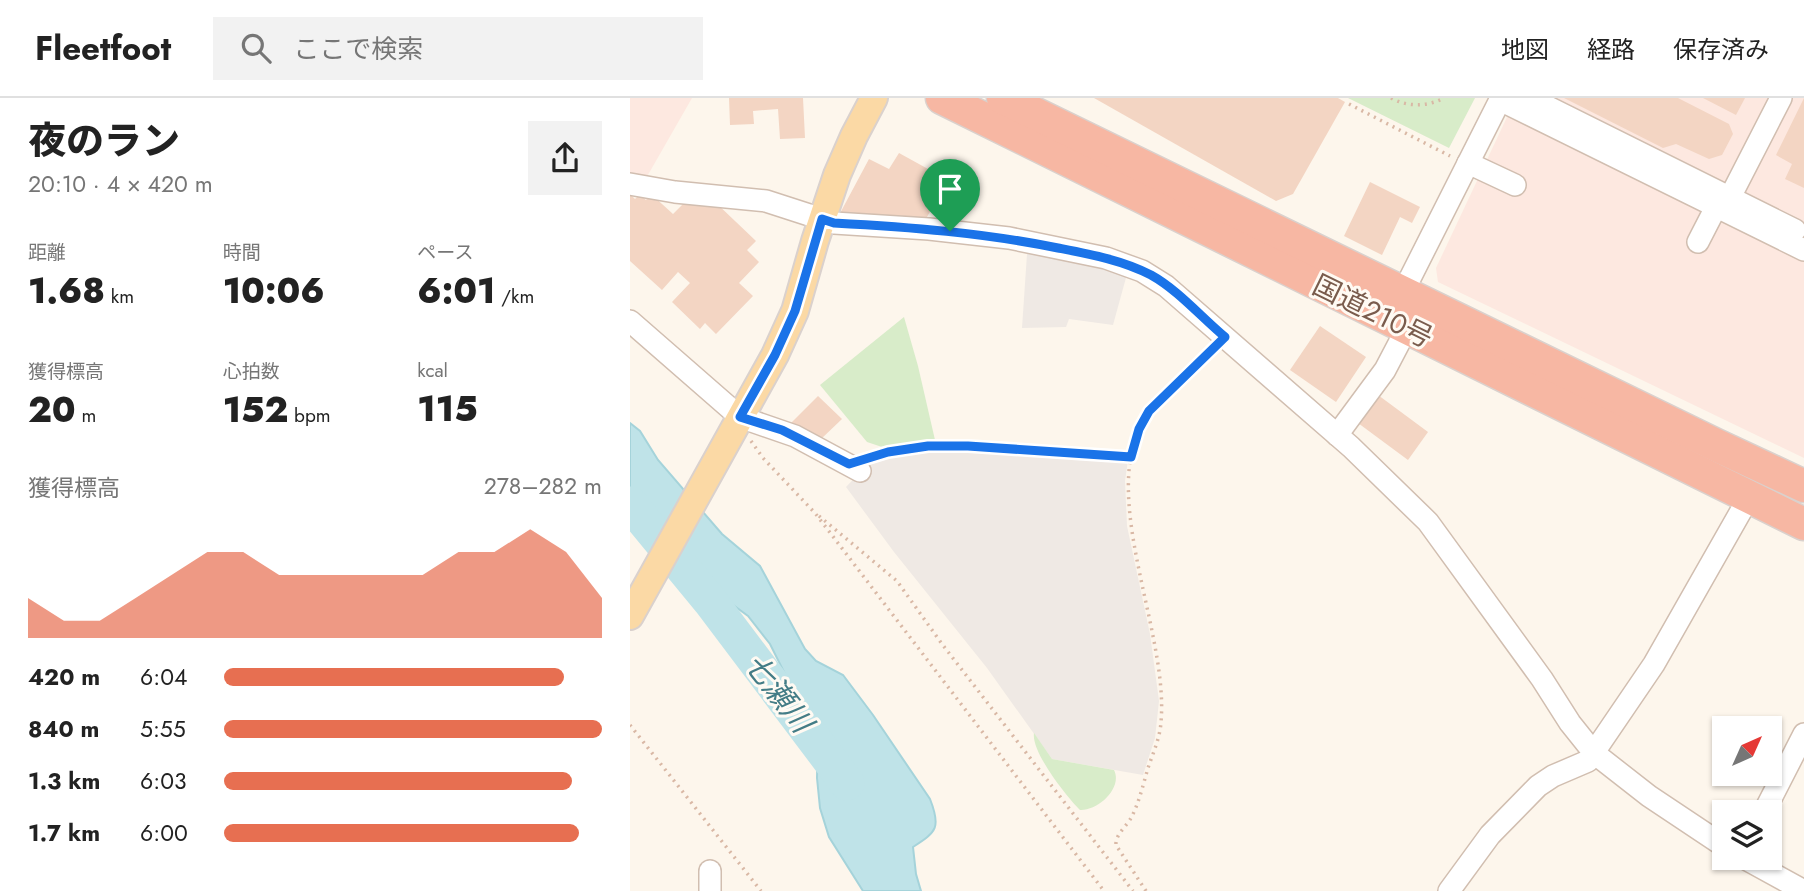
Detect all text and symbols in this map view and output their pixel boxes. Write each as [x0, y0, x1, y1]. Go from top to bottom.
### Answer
search box [213, 17, 703, 80]
text: Fleetfoot [35, 25, 171, 72]
icon: search [237, 29, 275, 67]
text: ここで検索 [293, 30, 423, 68]
text: 地図 [1501, 32, 1549, 67]
text: 経路 [1587, 32, 1635, 67]
text: 保存済み [1673, 32, 1769, 67]
text: 夜のラン [28, 113, 180, 168]
button: share [528, 121, 602, 195]
pin [920, 159, 980, 231]
text: 20:10 · 4 × 420 m [28, 167, 213, 201]
icon: arrive [931, 170, 969, 208]
text: 距離 [28, 239, 66, 266]
text: 時間 [223, 239, 261, 266]
text: ペース [417, 239, 473, 266]
street label: 国道210号 [1306, 265, 1440, 358]
text: 1.68 [28, 266, 105, 316]
text: 10:06 [223, 266, 325, 316]
text: 6:01 [417, 266, 496, 316]
text: km [105, 283, 134, 310]
text: /km [496, 283, 534, 310]
text: kcal [417, 357, 448, 384]
text: 獲得標高 [28, 358, 104, 385]
text: 心拍数 [223, 358, 280, 385]
text: 115 [417, 384, 478, 434]
text: 20 [28, 385, 76, 435]
text: 152 [223, 385, 288, 435]
text: m [76, 402, 96, 429]
text: bpm [288, 402, 331, 429]
text: 278–282 m [484, 469, 602, 503]
text: 獲得標高 [28, 471, 120, 505]
water label: 七瀬川 [734, 644, 825, 744]
text: 420 m [28, 660, 100, 694]
text: 6:04 [140, 660, 187, 694]
text: 840 m [28, 712, 99, 746]
text: 5:55 [140, 712, 186, 746]
north arrow [1712, 716, 1782, 786]
map controls [1712, 716, 1782, 870]
text: 1.3 km [28, 764, 100, 798]
text: 6:03 [140, 764, 187, 798]
button: layers [1712, 800, 1782, 870]
text: 1.7 km [28, 816, 100, 850]
text: 6:00 [140, 816, 188, 850]

